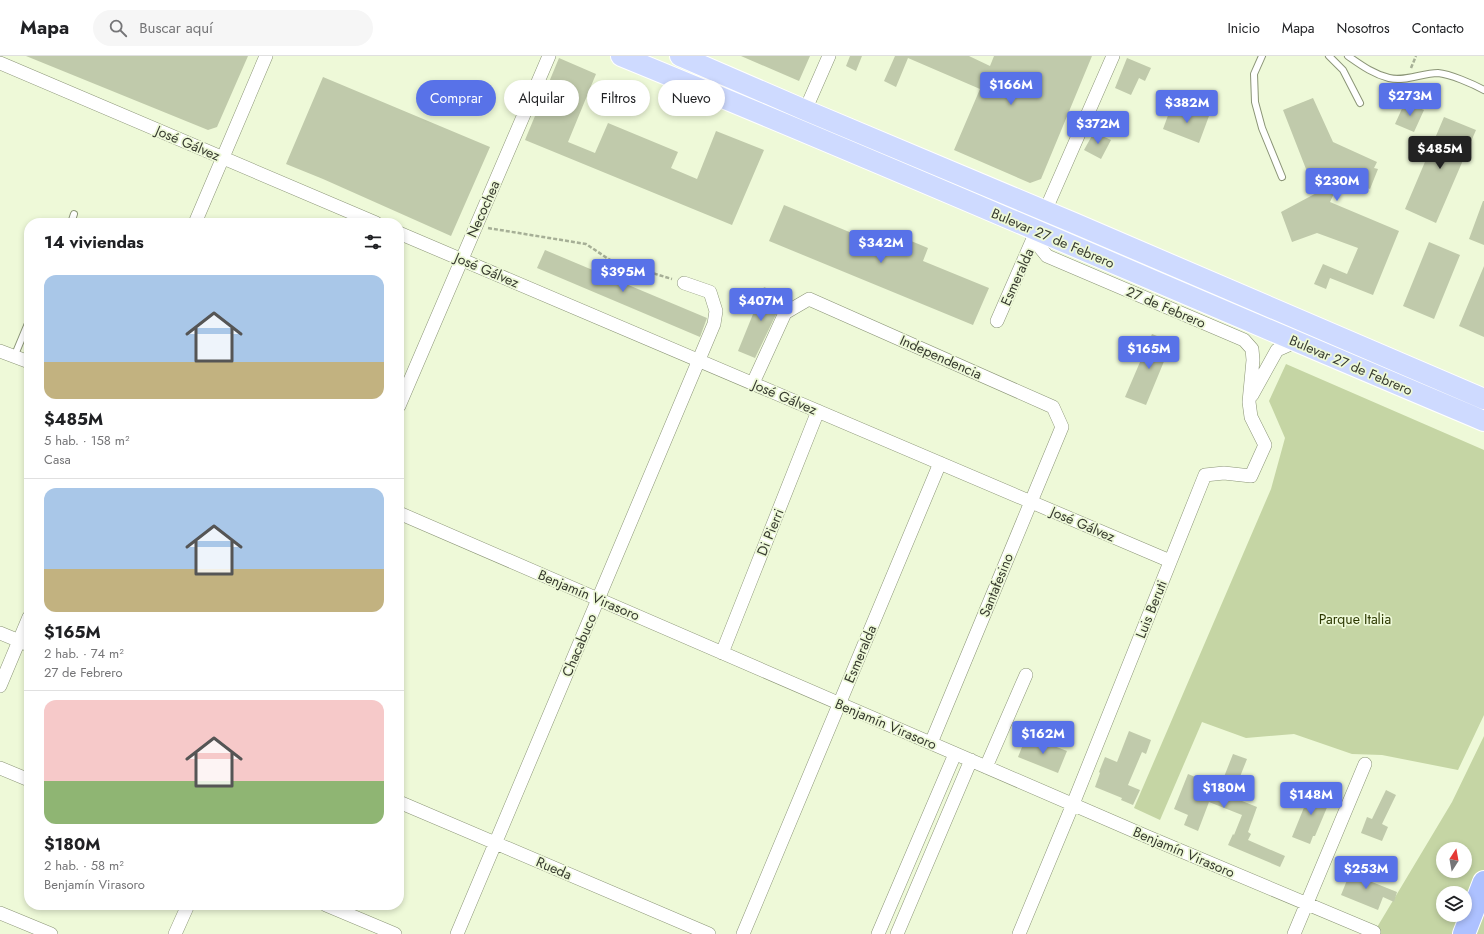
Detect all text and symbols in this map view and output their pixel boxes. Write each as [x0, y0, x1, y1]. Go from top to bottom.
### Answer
search box [93, 10, 373, 46]
text: Mapa [20, 14, 69, 41]
icon: search [107, 17, 129, 39]
text: Buscar aquí [139, 17, 213, 39]
text: Inicio [1227, 18, 1260, 38]
text: Mapa [1282, 18, 1315, 38]
text: Nosotros [1337, 18, 1390, 38]
text: Contacto [1412, 18, 1464, 38]
pin: $166M [983, 72, 1039, 106]
text: $166M [989, 75, 1033, 94]
chip: Comprar [416, 80, 496, 116]
chip: Alquilar [504, 80, 579, 116]
chip: Filtros [587, 80, 650, 116]
chip: Nuevo [658, 80, 725, 116]
pin: $273M [1382, 83, 1438, 117]
text: $273M [1388, 86, 1432, 105]
pin: $382M [1159, 90, 1215, 124]
text: $382M [1165, 93, 1209, 112]
pin: $372M [1070, 111, 1126, 145]
text: $372M [1076, 114, 1120, 133]
street label: José Gálvez [151, 120, 224, 166]
pin: $485M [1412, 136, 1468, 170]
text: $485M [1417, 139, 1463, 158]
pin: $230M [1309, 168, 1365, 202]
text: $230M [1315, 171, 1359, 190]
street label: Necochea [462, 177, 504, 241]
street label: Bulevar 27 de Febrero [988, 203, 1118, 273]
text: 14 viviendas [44, 230, 144, 254]
pin: $342M [853, 230, 909, 264]
icon: filters [362, 231, 384, 253]
text: $342M [858, 233, 904, 252]
street label: Esmeralda [995, 245, 1039, 309]
street label: José Gálvez [450, 247, 523, 293]
pin: $395M [595, 259, 651, 293]
text: $395M [601, 262, 645, 281]
street label: 27 de Febrero [1123, 281, 1209, 333]
pin: $407M [733, 288, 789, 322]
text: $407M [738, 291, 784, 310]
icon: home [178, 301, 250, 373]
street label: Independencia [897, 330, 985, 384]
street label: Bulevar 27 de Febrero [1286, 330, 1416, 400]
pin: $165M [1121, 336, 1177, 370]
text: $165M [1127, 339, 1171, 358]
street label: José Gálvez [748, 374, 821, 420]
text: $485M [44, 407, 103, 431]
text: 5 hab. · 158 m² [44, 431, 130, 450]
text: Casa [44, 450, 71, 469]
street label: José Gálvez [1046, 501, 1119, 547]
street label: Di Pierri [752, 505, 788, 559]
icon: home [178, 514, 250, 586]
street label: Santafesino [974, 550, 1018, 620]
street label: Benjamín Virasoro [535, 565, 643, 626]
street label: Luis Beruti [1130, 577, 1172, 641]
park label: Parque Italia [1319, 609, 1391, 629]
street label: Chacabuco [557, 610, 601, 680]
text: $165M [44, 620, 101, 644]
street label: Esmeralda [839, 622, 881, 686]
text: 2 hab. · 74 m² [44, 644, 124, 663]
text: 27 de Febrero [44, 663, 123, 682]
street label: Benjamín Virasoro [832, 694, 940, 755]
pin: $162M [1015, 721, 1071, 755]
text: $162M [1021, 724, 1065, 743]
icon: home [178, 726, 250, 798]
pin: $180M [1196, 775, 1252, 809]
text: $180M [1202, 778, 1246, 797]
pin: $148M [1283, 782, 1339, 816]
text: $148M [1289, 785, 1333, 804]
street label: Benjamín Virasoro [1130, 822, 1238, 883]
text: $180M [44, 832, 100, 856]
north arrow [1436, 842, 1472, 878]
map controls [1436, 842, 1472, 922]
street label: Rueda [533, 852, 575, 884]
text: 2 hab. · 58 m² [44, 856, 124, 875]
pin: $253M [1338, 856, 1394, 890]
text: $253M [1344, 859, 1388, 878]
text: Benjamín Virasoro [44, 875, 145, 894]
button: layers [1436, 886, 1472, 922]

